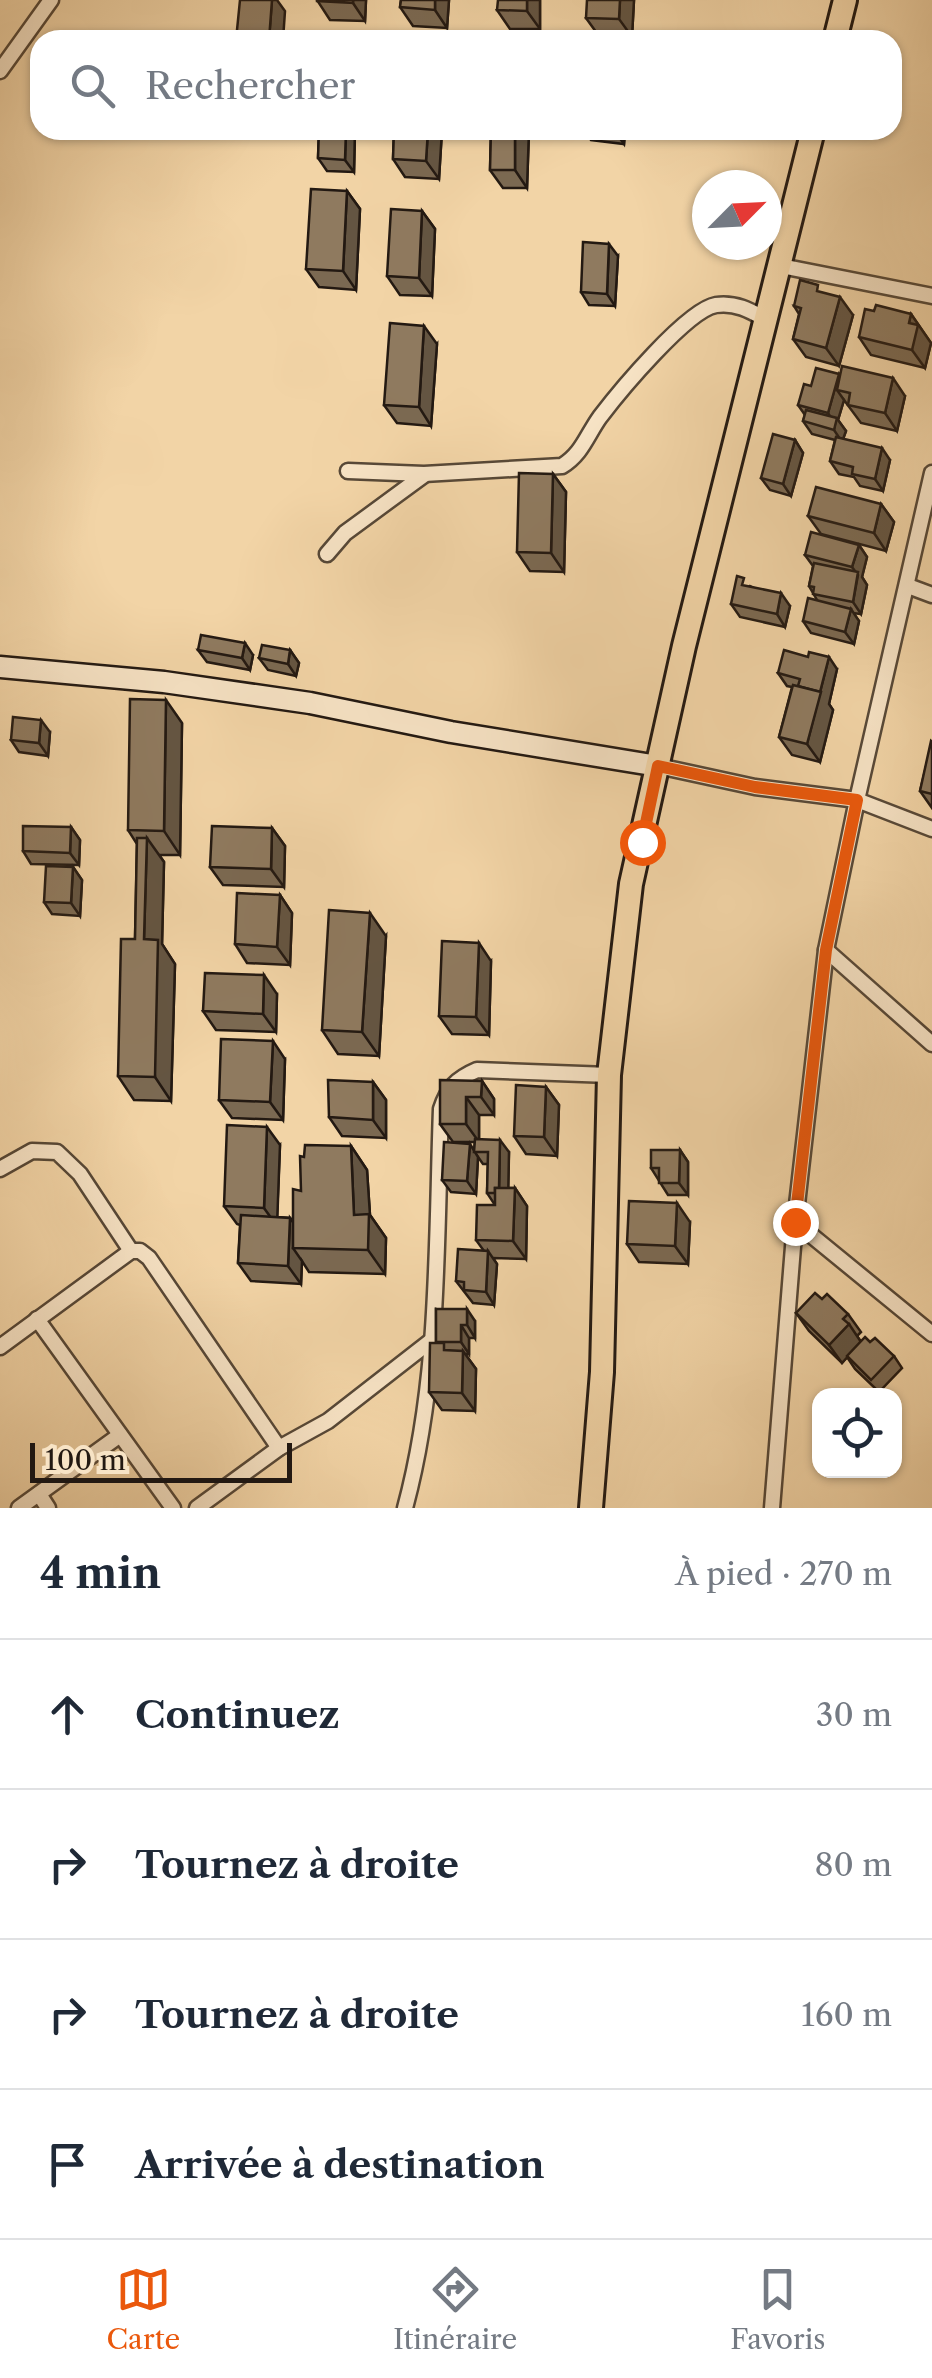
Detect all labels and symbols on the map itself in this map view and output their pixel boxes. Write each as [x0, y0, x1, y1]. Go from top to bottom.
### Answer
north arrow [692, 170, 782, 260]
route start [620, 820, 666, 866]
route end [773, 1200, 819, 1246]
scale bar [30, 1438, 292, 1482]

